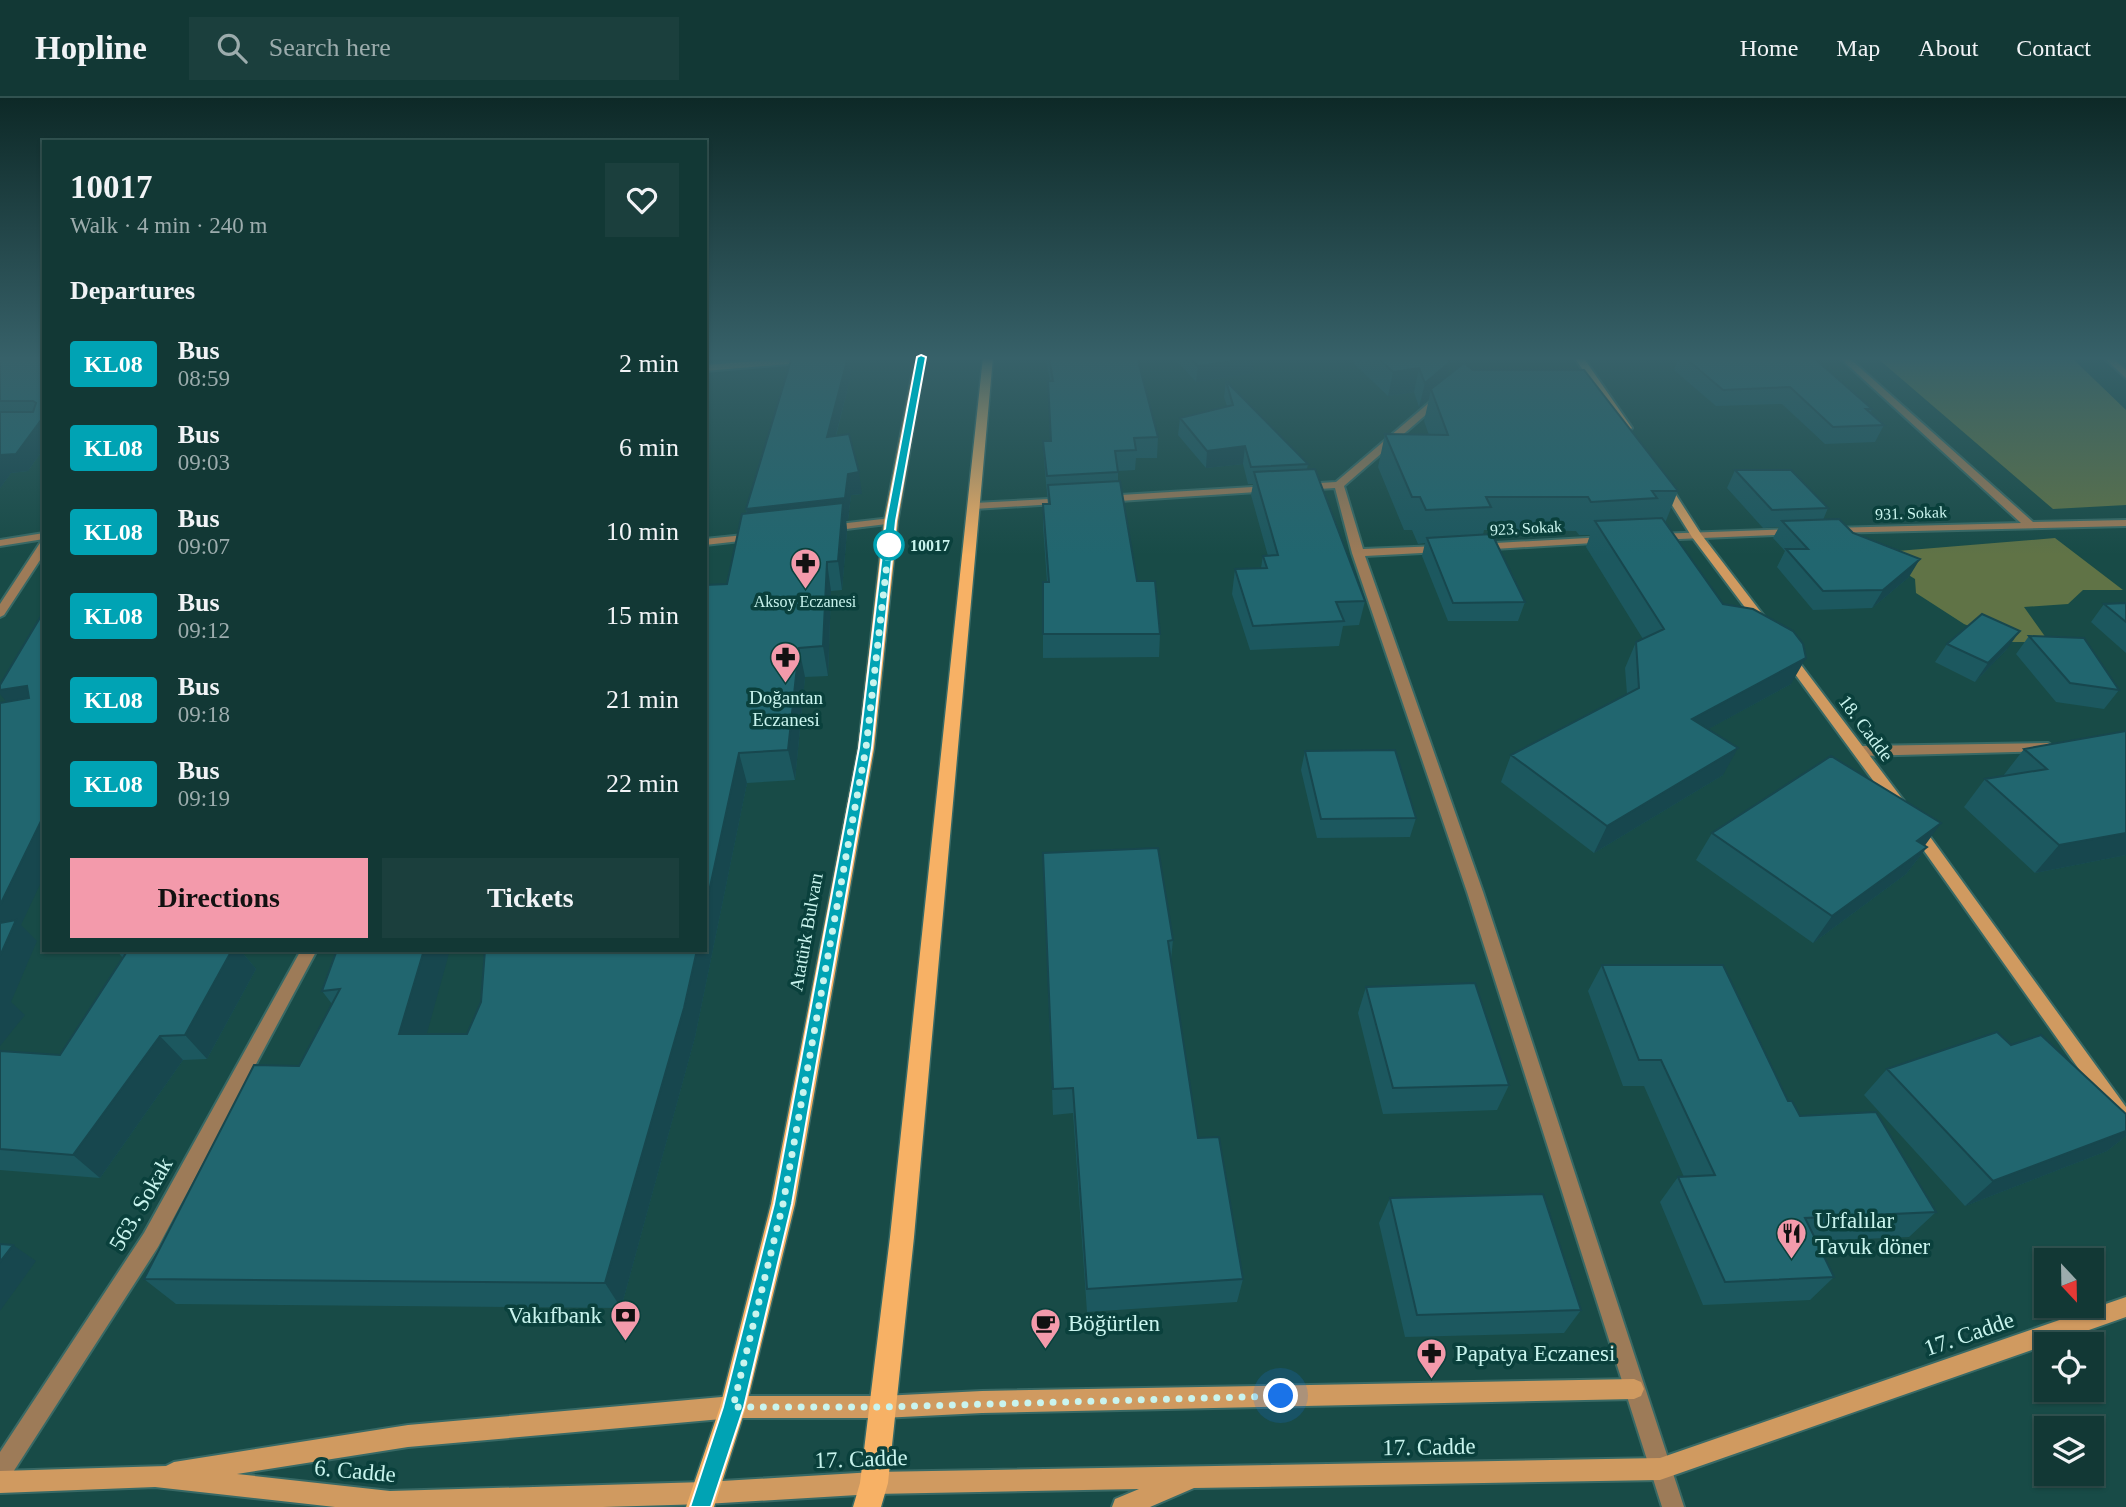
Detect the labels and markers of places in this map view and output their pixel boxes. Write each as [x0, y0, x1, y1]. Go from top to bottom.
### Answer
marker: 10017 [874, 530, 904, 560]
place label: 10017 [910, 537, 950, 554]
pharmacy icon: Aksoy Eczanesi [788, 547, 822, 591]
place label: Aksoy Eczanesi [754, 593, 857, 611]
pharmacy icon: Doğantan Eczanesi [769, 641, 803, 685]
place label: Doğantan Eczanesi [749, 687, 823, 730]
place label: Urfalılar Tavuk döner [1815, 1208, 1931, 1259]
restaurant icon: Urfalılar Tavuk döner [1775, 1216, 1809, 1260]
bank icon: Vakıfbank [608, 1298, 642, 1342]
place label: Vakıfbank [507, 1303, 602, 1328]
cafe icon: Böğürtlen [1028, 1306, 1062, 1350]
place label: Böğürtlen [1068, 1311, 1160, 1336]
pharmacy icon: Papatya Eczanesi [1415, 1336, 1449, 1380]
place label: Papatya Eczanesi [1455, 1341, 1615, 1366]

